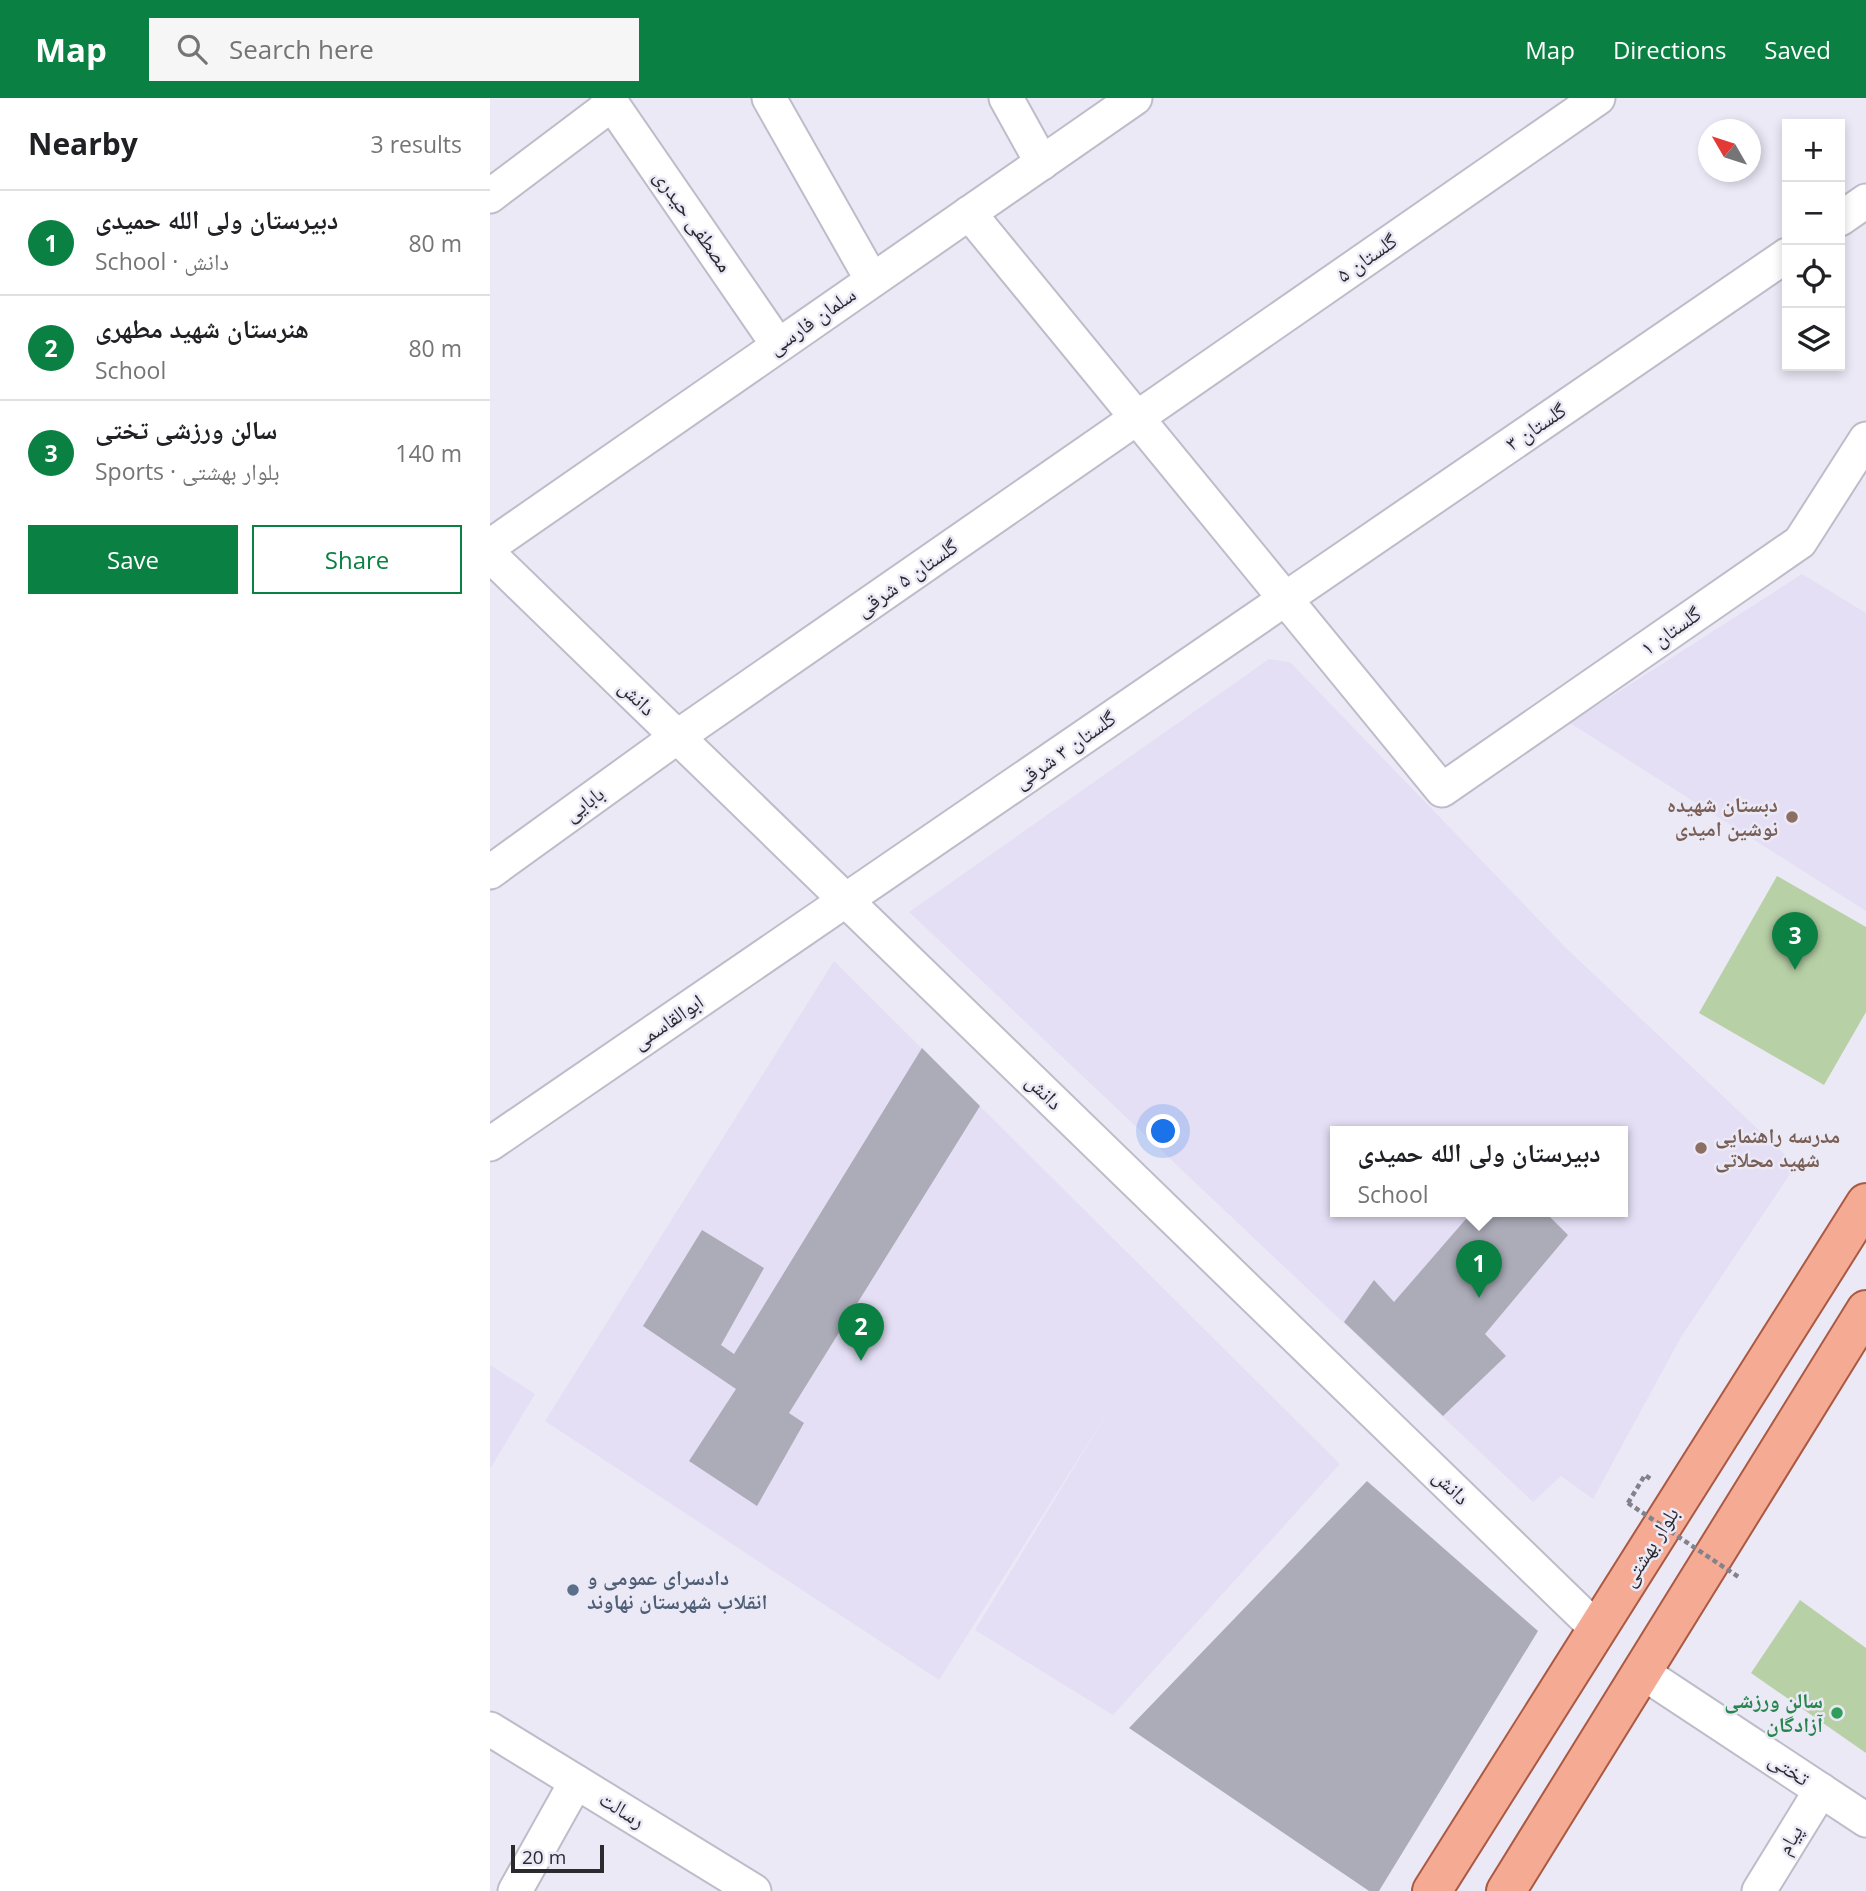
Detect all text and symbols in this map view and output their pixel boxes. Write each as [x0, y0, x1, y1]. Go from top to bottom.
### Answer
search box [149, 18, 639, 81]
text: Map [35, 27, 107, 72]
icon: search [173, 30, 211, 68]
text: Search here [229, 31, 374, 67]
text: Map [1525, 33, 1575, 66]
text: Directions [1613, 33, 1726, 66]
text: Saved [1764, 33, 1831, 66]
north arrow [1698, 119, 1761, 182]
map controls [1782, 119, 1845, 371]
button: + [1782, 119, 1845, 182]
text: Nearby [28, 123, 138, 164]
text: 3 results [371, 128, 462, 160]
street label: مصطفی حیدری [648, 164, 739, 277]
button: − [1782, 182, 1845, 245]
text: دبیرستان ولی الله حمیدی [95, 201, 338, 237]
street label: گلستان ۵ [1331, 226, 1402, 288]
text: 1 [44, 227, 58, 259]
text: 80 m [408, 227, 462, 259]
text: School · دانش [95, 245, 229, 277]
button: locate [1782, 245, 1845, 308]
street label: سلمان فارسی [762, 280, 861, 361]
button: layers [1782, 308, 1845, 371]
text: هنرستان شهید مطهری [95, 310, 309, 346]
text: 2 [44, 332, 58, 364]
text: 80 m [408, 332, 462, 364]
text: School [95, 354, 166, 386]
street label: گلستان ۳ [1499, 395, 1572, 457]
text: سالن ورزشی تختی [95, 411, 277, 447]
text: 3 [44, 437, 58, 469]
text: 140 m [395, 437, 462, 469]
text: Sports · بلوار بهشتی [95, 455, 280, 487]
button: Save [28, 525, 238, 594]
button: Share [252, 525, 462, 594]
street label: گلستان ۵ شرقی [850, 531, 963, 623]
street label: گلستان ۱ [1635, 599, 1706, 661]
street label: دانش [613, 673, 662, 722]
street label: گلستان ۳ شرقی [1008, 703, 1121, 795]
street label: بابایی [557, 779, 609, 827]
place label: دبستان شهیده نوشین امیدی [1667, 790, 1778, 842]
marker: دبستان شهیده نوشین امیدی [1784, 809, 1800, 825]
pin: 3 [1772, 912, 1818, 970]
street label: ابوالقاسمی [626, 987, 709, 1055]
street label: دانش [1020, 1067, 1069, 1116]
your location [1146, 1114, 1180, 1148]
place label: مدرسه راهنمایی شهید محلاتی [1715, 1121, 1840, 1173]
popup [1330, 1126, 1628, 1217]
text: دبیرستان ولی الله حمیدی [1357, 1134, 1601, 1170]
marker: مدرسه راهنمایی شهید محلاتی [1693, 1140, 1709, 1156]
text: School [1357, 1178, 1429, 1210]
pin: 1 [1456, 1240, 1502, 1298]
pin: 2 [838, 1303, 884, 1361]
street label: دانش [1427, 1462, 1476, 1511]
street label: بلوار بهشتی [1614, 1501, 1685, 1592]
place label: دادسرای عمومی و انقلاب شهرستان نهاوند [587, 1563, 767, 1615]
marker: دادسرای عمومی و انقلاب شهرستان نهاوند [565, 1582, 581, 1598]
place label: سالن ورزشی آزادگان [1724, 1686, 1823, 1738]
marker: سالن ورزشی آزادگان [1829, 1705, 1845, 1721]
street label: تختی [1764, 1745, 1815, 1792]
street label: رسالت [594, 1784, 651, 1834]
street label: پیام [1769, 1819, 1810, 1860]
scale bar [511, 1842, 604, 1874]
text: 20 m [522, 1844, 566, 1870]

